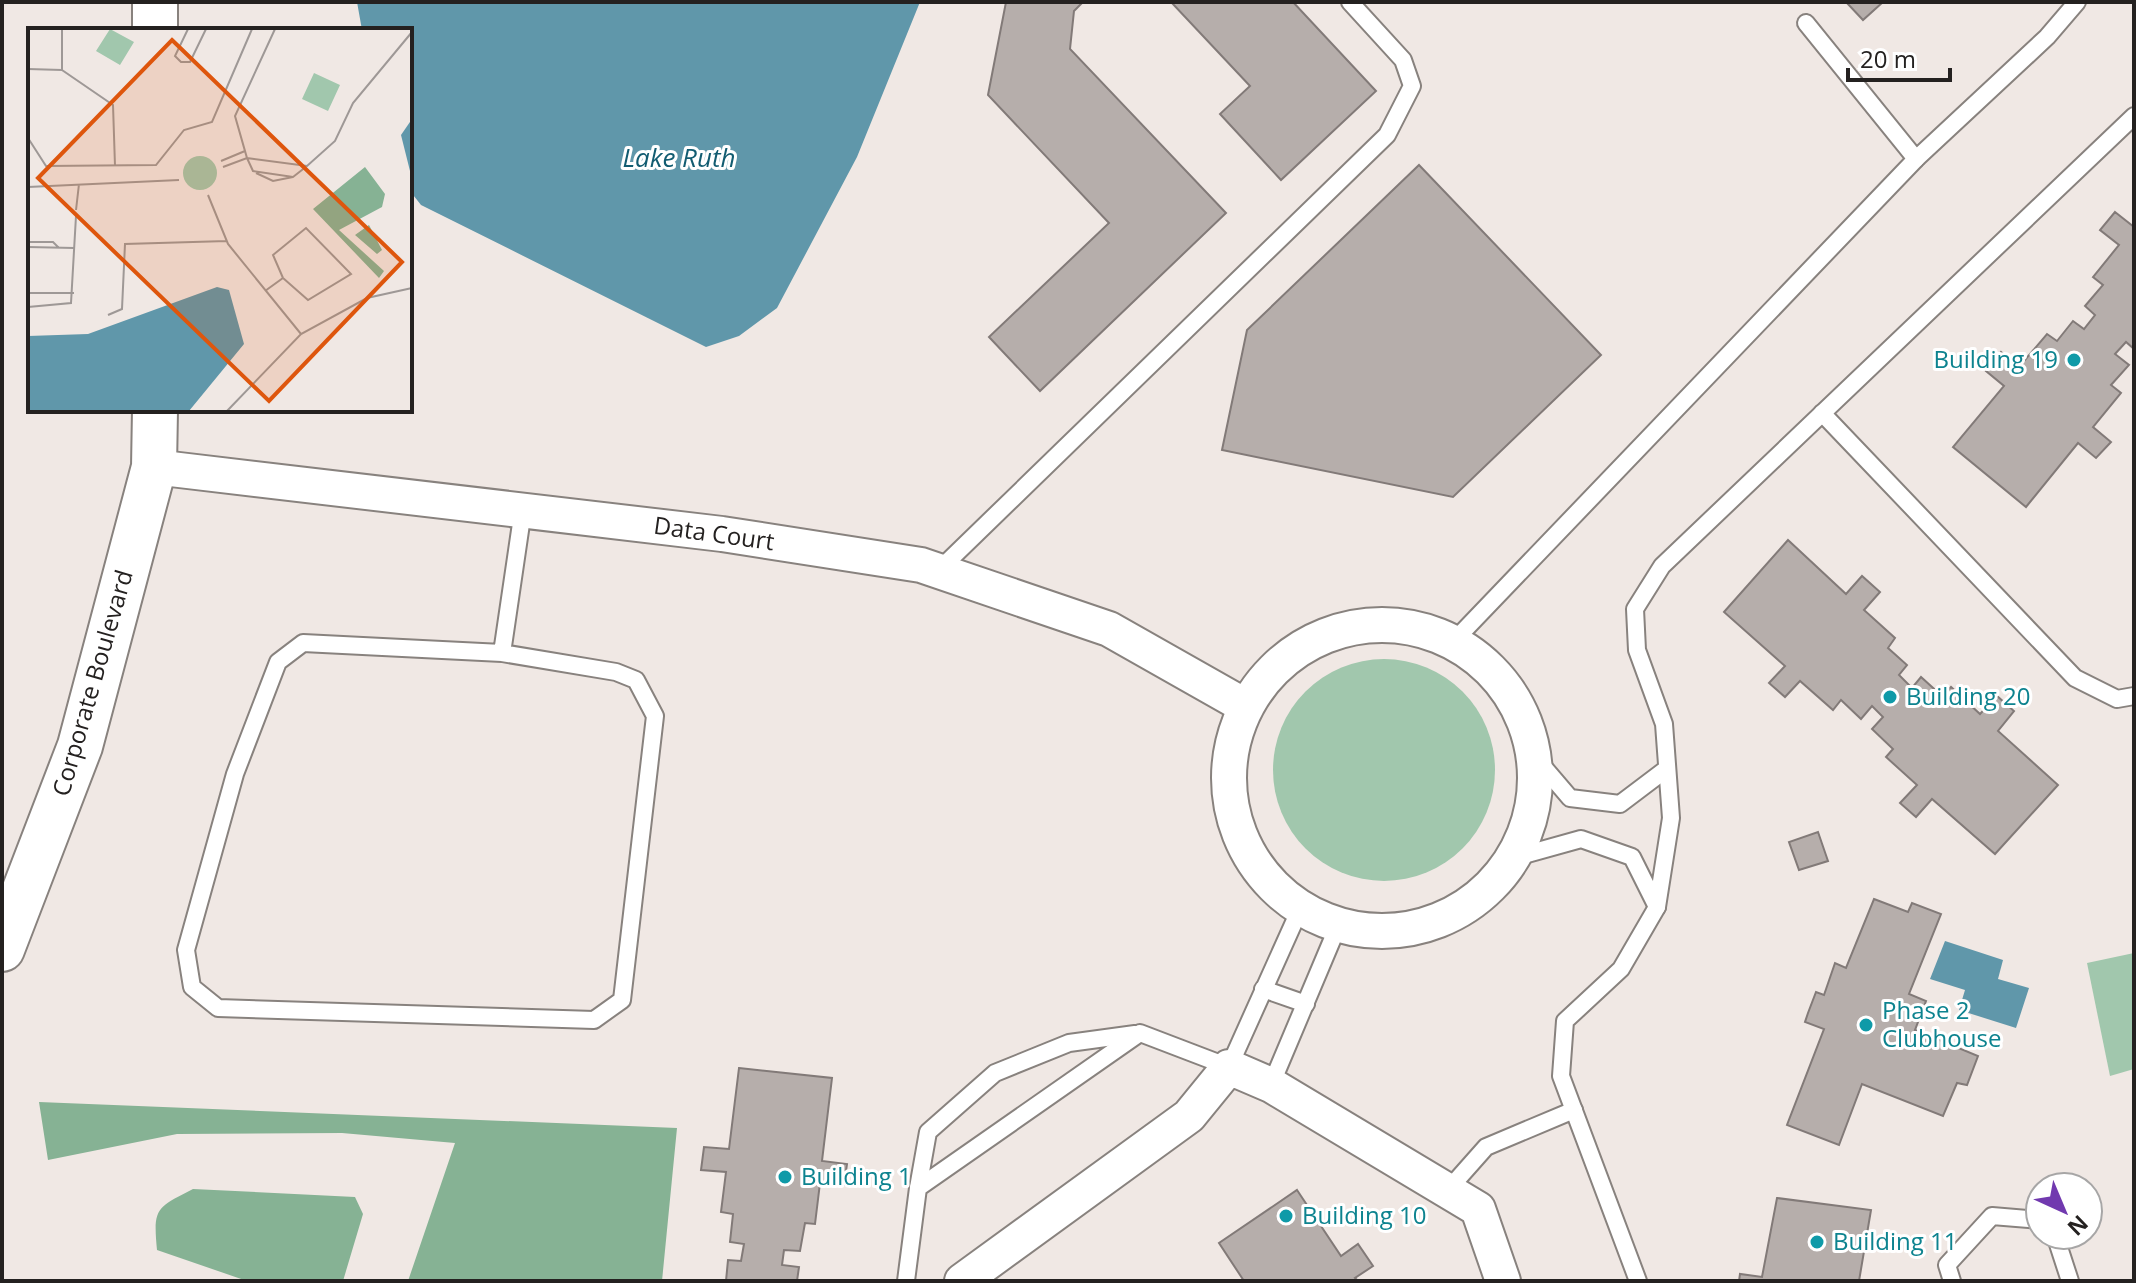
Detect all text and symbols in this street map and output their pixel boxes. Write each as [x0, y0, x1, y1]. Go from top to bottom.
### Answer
inset map [28, 28, 412, 412]
scale bar [1848, 32, 1950, 82]
text: 20 m [1860, 42, 1916, 75]
water label: Lake Ruth [623, 139, 735, 175]
place label: Building 19 [1933, 342, 2058, 375]
marker: Building 19 [2065, 351, 2083, 369]
street label: Data Court [652, 508, 777, 557]
street label: Corporate Boulevard [43, 566, 140, 800]
place label: Building 20 [1906, 679, 2031, 712]
marker: Building 20 [1881, 688, 1899, 706]
place label: Phase 2 Clubhouse [1882, 993, 2001, 1054]
marker: Phase 2 Clubhouse [1857, 1016, 1875, 1034]
place label: Building 1 [801, 1159, 912, 1192]
marker: Building 1 [776, 1168, 794, 1186]
north arrow [2024, 1171, 2104, 1251]
place label: Building 10 [1302, 1198, 1427, 1231]
marker: Building 10 [1277, 1207, 1295, 1225]
text: N [2062, 1209, 2095, 1243]
place label: Building 11 [1833, 1224, 1958, 1257]
marker: Building 11 [1808, 1233, 1826, 1251]

